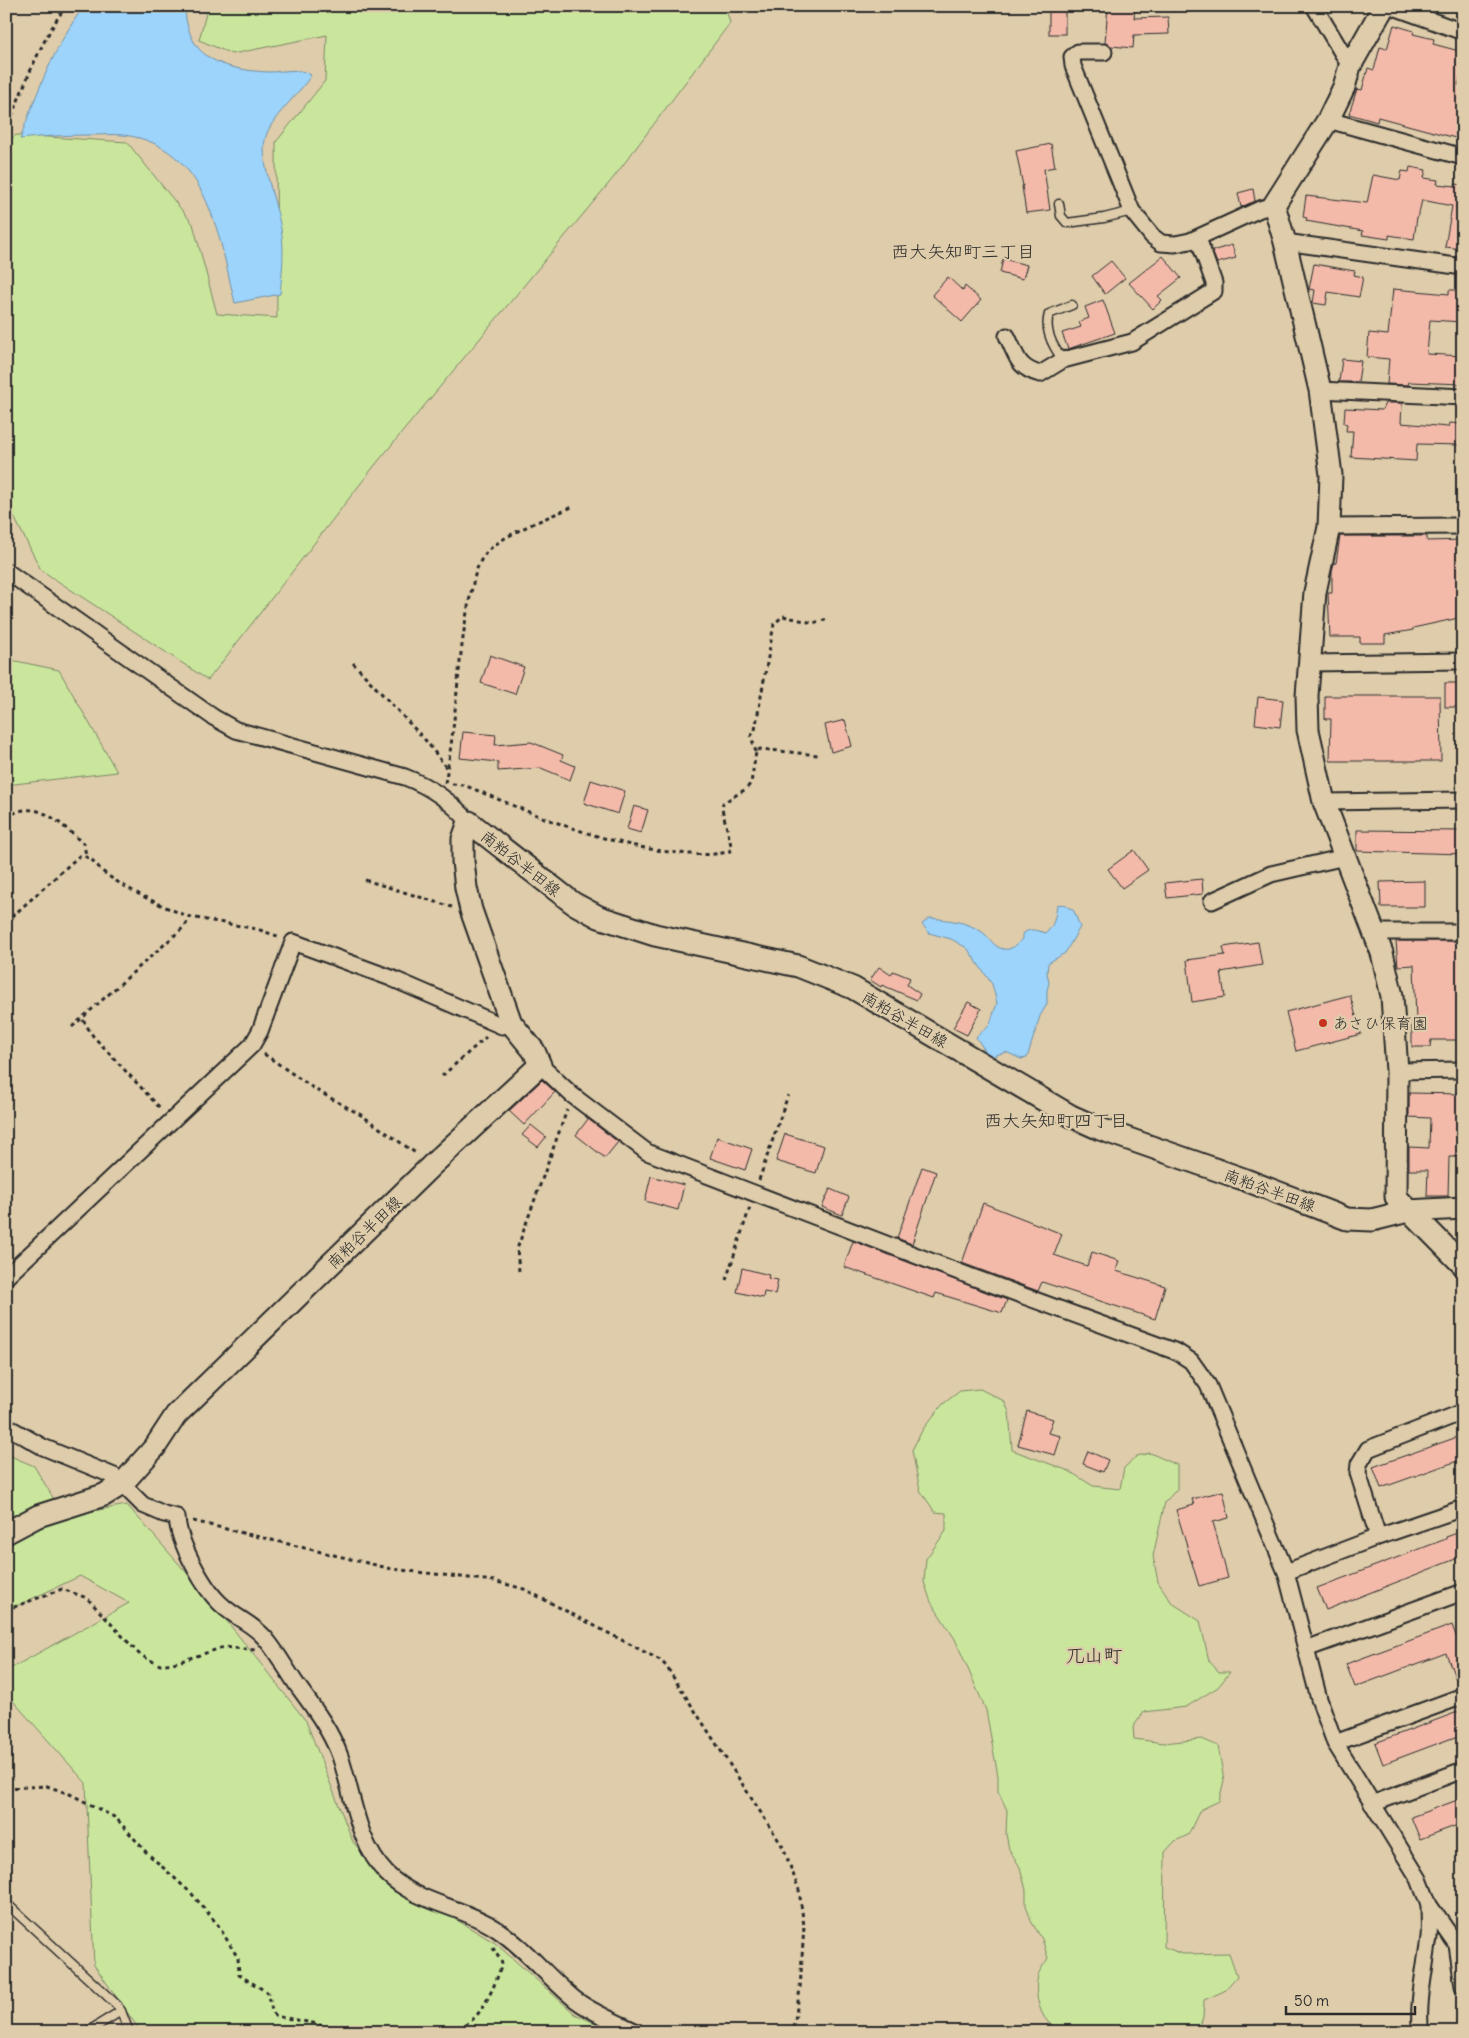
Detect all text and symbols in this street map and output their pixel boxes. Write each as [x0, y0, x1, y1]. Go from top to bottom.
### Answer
district label: 西大矢知町三丁目 [891, 240, 1035, 263]
street label: 南粕谷半田線 [477, 826, 565, 900]
street label: 南粕谷半田線 [858, 986, 952, 1052]
place label: あさひ保育園 [1333, 1013, 1428, 1033]
marker: あさひ保育園 [1317, 1017, 1329, 1029]
district label: 西大矢知町四丁目 [984, 1109, 1128, 1132]
street label: 南粕谷半田線 [1221, 1164, 1319, 1216]
street label: 南粕谷半田線 [323, 1191, 405, 1273]
district label: 兀山町 [1065, 1643, 1123, 1667]
scale bar [1286, 1983, 1415, 2015]
text: 50 m [1294, 1991, 1329, 2010]

